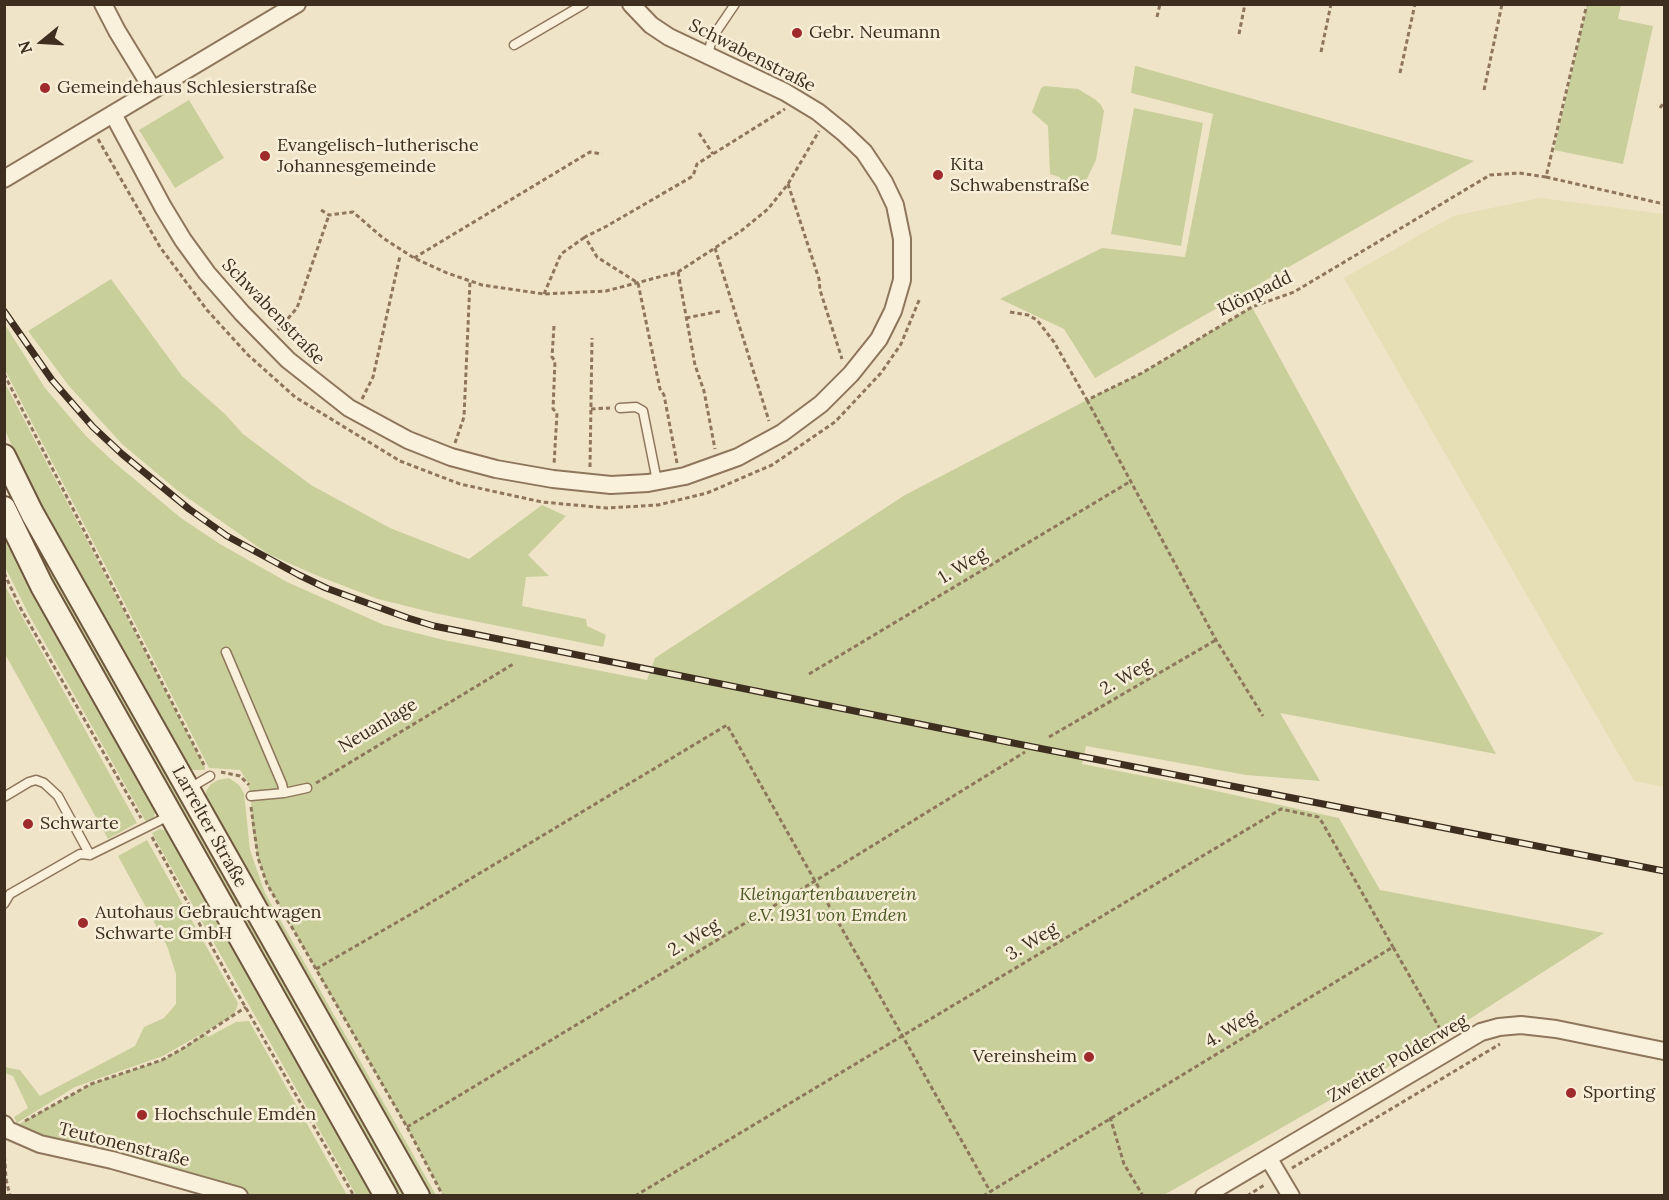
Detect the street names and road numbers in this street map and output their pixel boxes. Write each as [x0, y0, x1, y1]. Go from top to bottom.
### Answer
street label: Schwabenstraße [685, 15, 819, 97]
street label: Schwabenstraße [217, 254, 329, 370]
street label: Klönpadd [1214, 267, 1296, 321]
street label: 1. Weg [935, 543, 991, 589]
street label: 2. Weg [1096, 654, 1156, 700]
street label: Neuanlage [335, 694, 421, 758]
street label: Larrelter Straße [167, 762, 251, 892]
street label: 2. Weg [665, 914, 723, 962]
street label: 3. Weg [1002, 918, 1062, 966]
street label: 4. Weg [1202, 1005, 1260, 1053]
street label: Zweiter Polderweg [1324, 1010, 1472, 1108]
street label: Teutonenstraße [56, 1118, 192, 1172]

